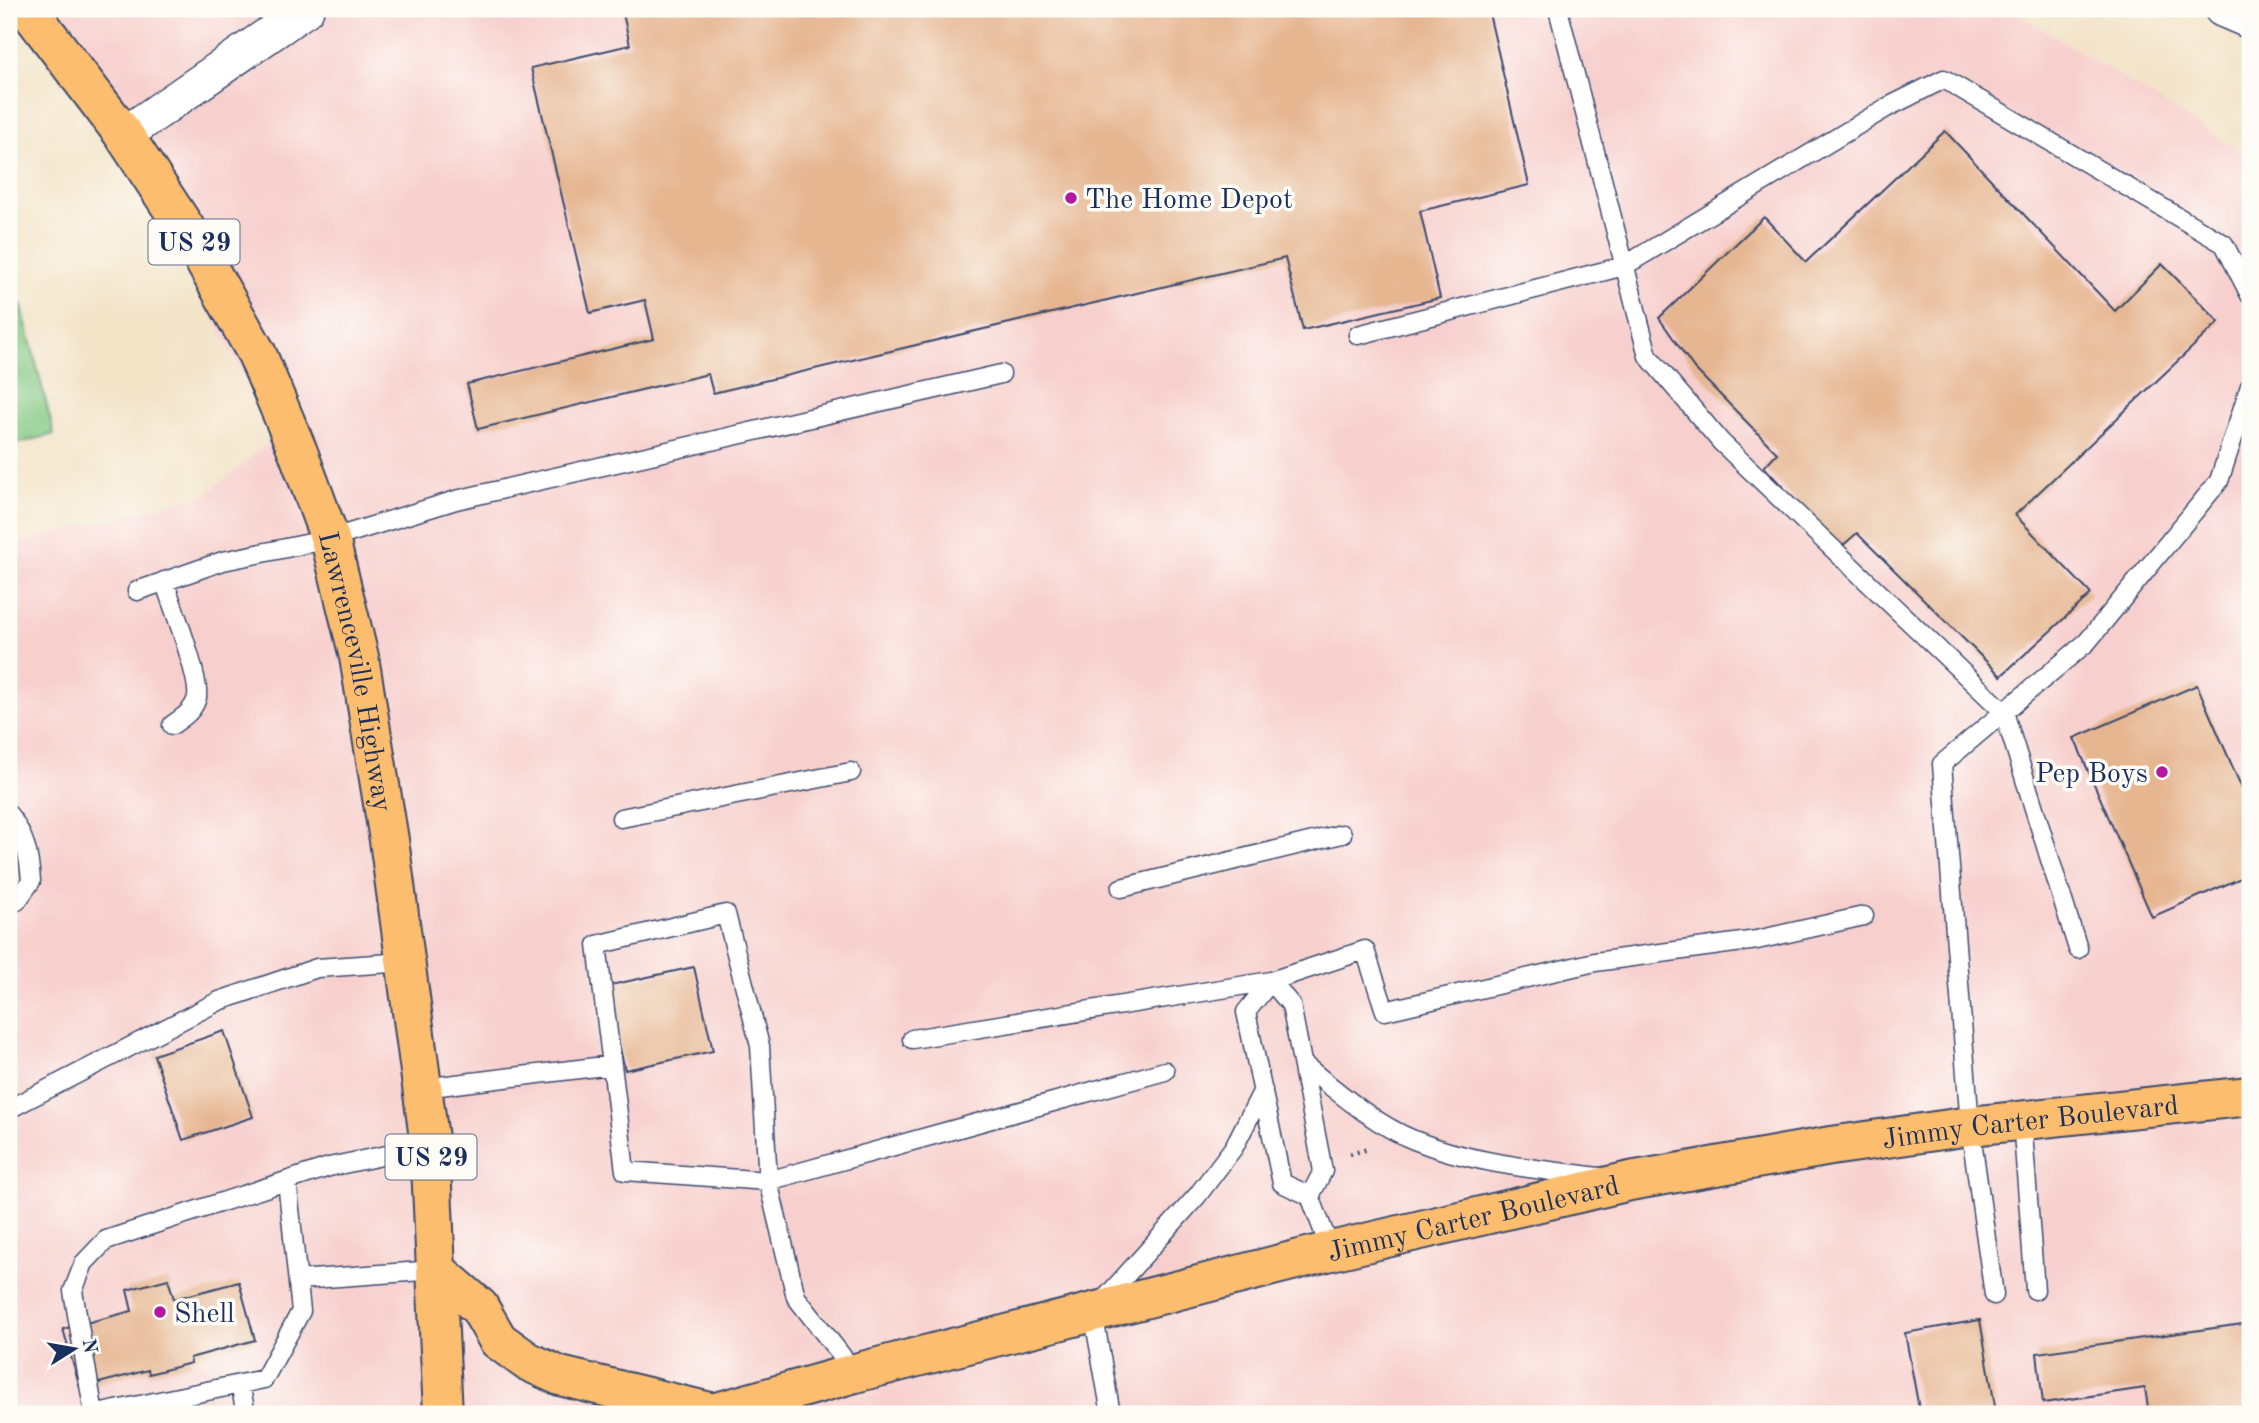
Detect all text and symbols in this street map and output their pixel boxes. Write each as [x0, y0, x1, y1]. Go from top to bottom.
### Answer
place label: The Home Depot [1085, 187, 1293, 215]
marker: The Home Depot [1063, 190, 1079, 206]
road number: US 29 [148, 219, 240, 264]
street label: Lawrenceville Highway [312, 529, 395, 814]
place label: Pep Boys [2035, 761, 2148, 789]
marker: Pep Boys [2154, 764, 2170, 780]
street label: Jimmy Carter Boulevard [1880, 1093, 2180, 1155]
road number: US 29 [386, 1134, 476, 1180]
street label: Jimmy Carter Boulevard [1325, 1173, 1622, 1268]
place label: Shell [174, 1301, 235, 1329]
marker: Shell [152, 1304, 168, 1320]
north arrow [38, 1314, 108, 1384]
text: N [78, 1337, 99, 1356]

